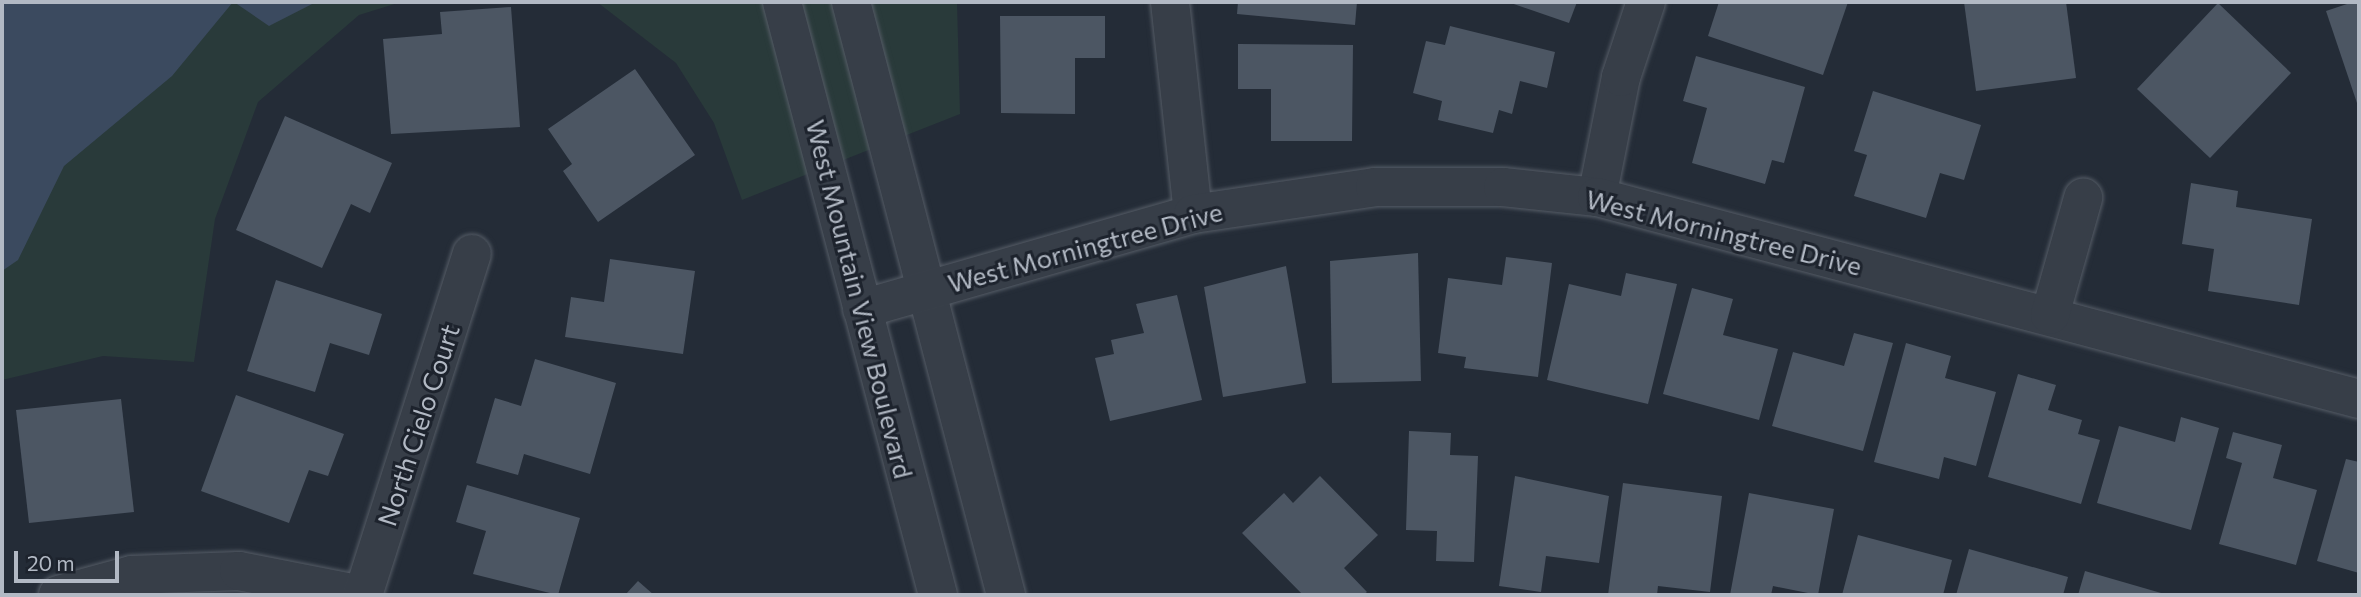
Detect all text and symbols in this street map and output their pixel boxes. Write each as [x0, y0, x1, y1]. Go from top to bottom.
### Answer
street label: West Mountain View Boulevard [800, 116, 920, 482]
street label: West Morningtree Drive [1583, 183, 1865, 281]
street label: West Morningtree Drive [944, 195, 1226, 299]
street label: North Cielo Court [371, 320, 465, 530]
scale bar [18, 538, 122, 582]
text: 20 m [27, 550, 75, 575]

